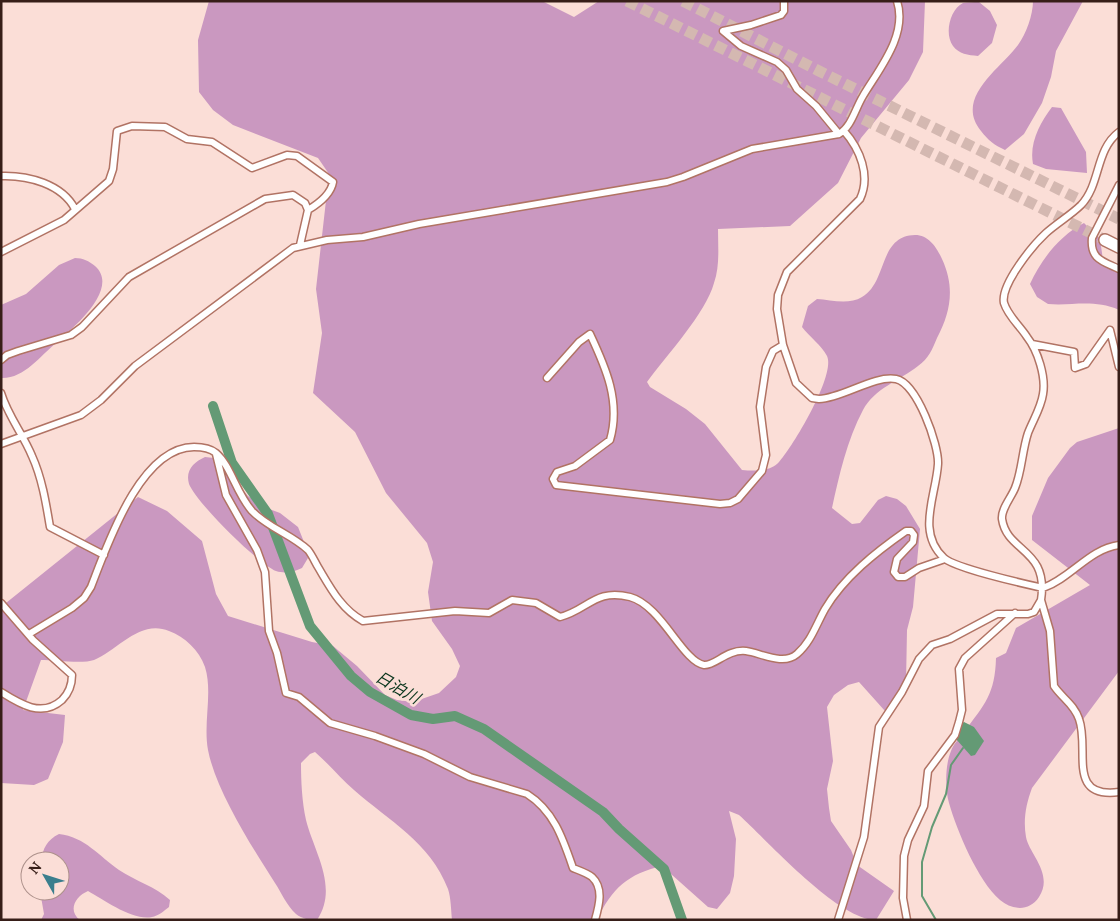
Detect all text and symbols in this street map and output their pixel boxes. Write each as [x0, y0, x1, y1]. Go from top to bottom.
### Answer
water label: 日泊川 [372, 666, 426, 709]
north arrow [20, 851, 70, 901]
text: N [24, 858, 45, 878]

